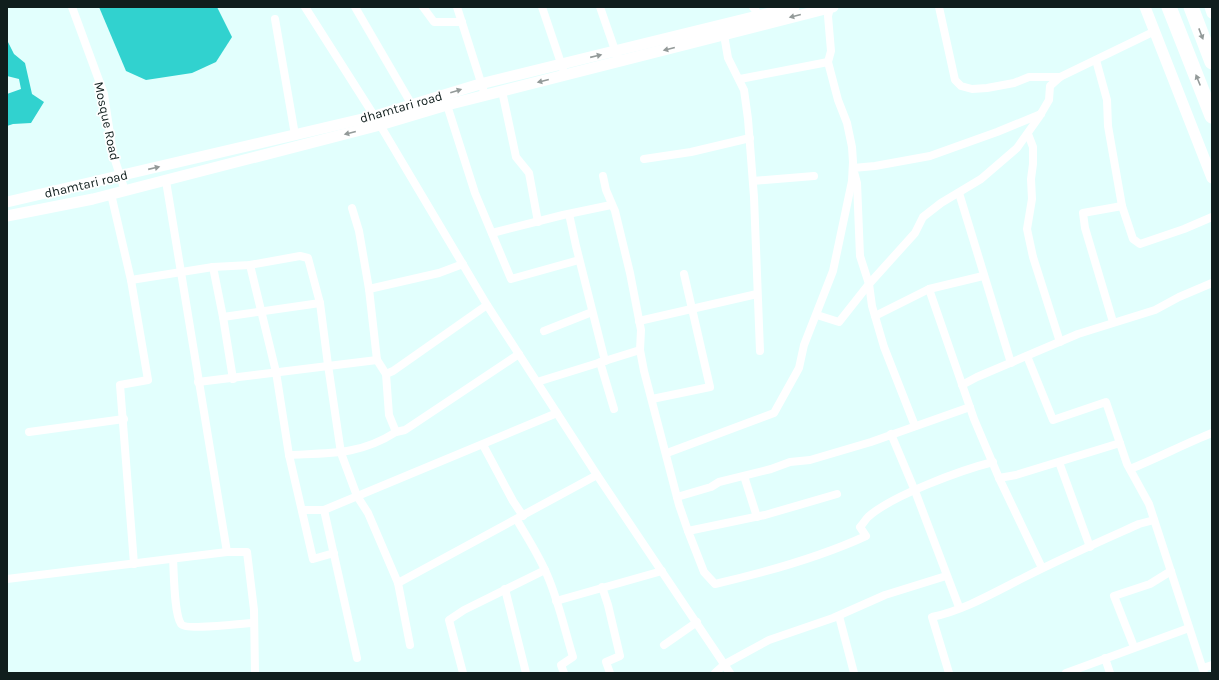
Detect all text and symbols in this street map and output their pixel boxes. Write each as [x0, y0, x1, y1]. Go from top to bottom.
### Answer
one-way arrow [788, 14, 801, 20]
one-way arrow [1199, 29, 1205, 41]
one-way arrow [663, 46, 675, 52]
one-way arrow [590, 53, 602, 59]
one-way arrow [1194, 73, 1200, 85]
one-way arrow [537, 78, 549, 84]
street label: Mosque Road [90, 80, 123, 162]
street label: dhamtari road [358, 88, 444, 126]
one-way arrow [451, 88, 463, 94]
one-way arrow [344, 130, 356, 136]
one-way arrow [148, 165, 160, 171]
street label: dhamtari road [43, 167, 129, 201]

